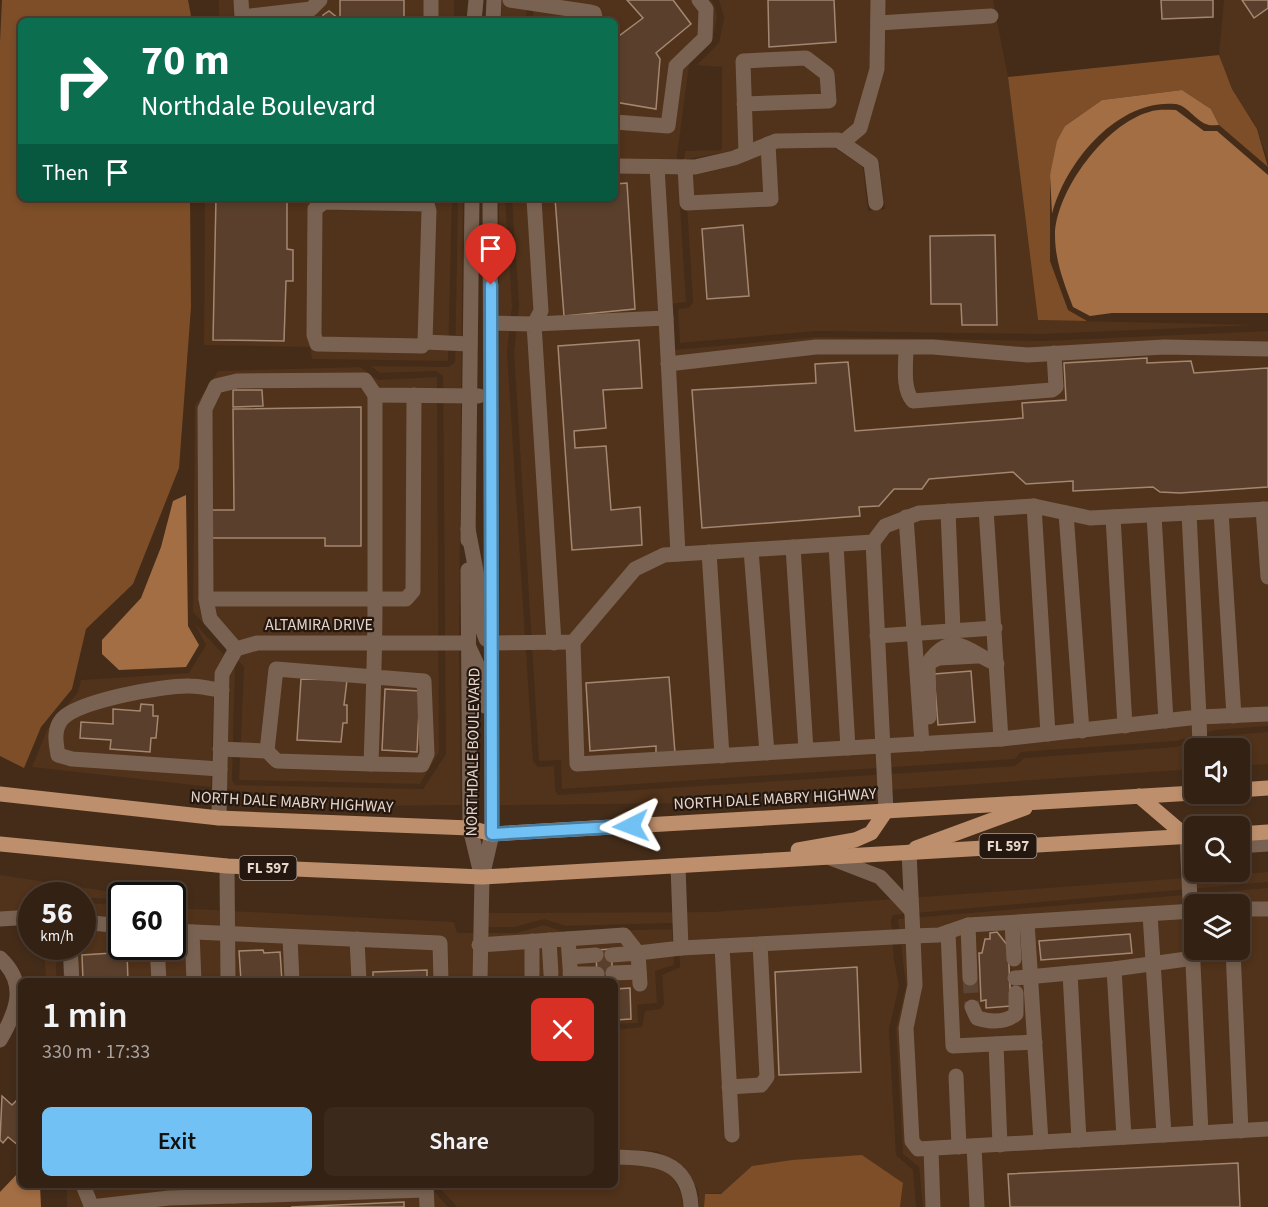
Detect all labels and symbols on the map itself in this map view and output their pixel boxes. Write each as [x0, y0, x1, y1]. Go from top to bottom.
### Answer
pin [465, 223, 516, 285]
street label: ALTAMIRA DRIVE [265, 614, 373, 636]
street label: NORTHDALE BOULEVARD [461, 667, 485, 837]
street label: NORTH DALE MABRY HIGHWAY [673, 783, 877, 815]
street label: NORTH DALE MABRY HIGHWAY [190, 786, 394, 818]
position arrow [599, 794, 663, 858]
road number: FL 597 [980, 834, 1036, 858]
road number: FL 597 [240, 856, 296, 880]
speed limit sign: 60 [108, 882, 186, 960]

